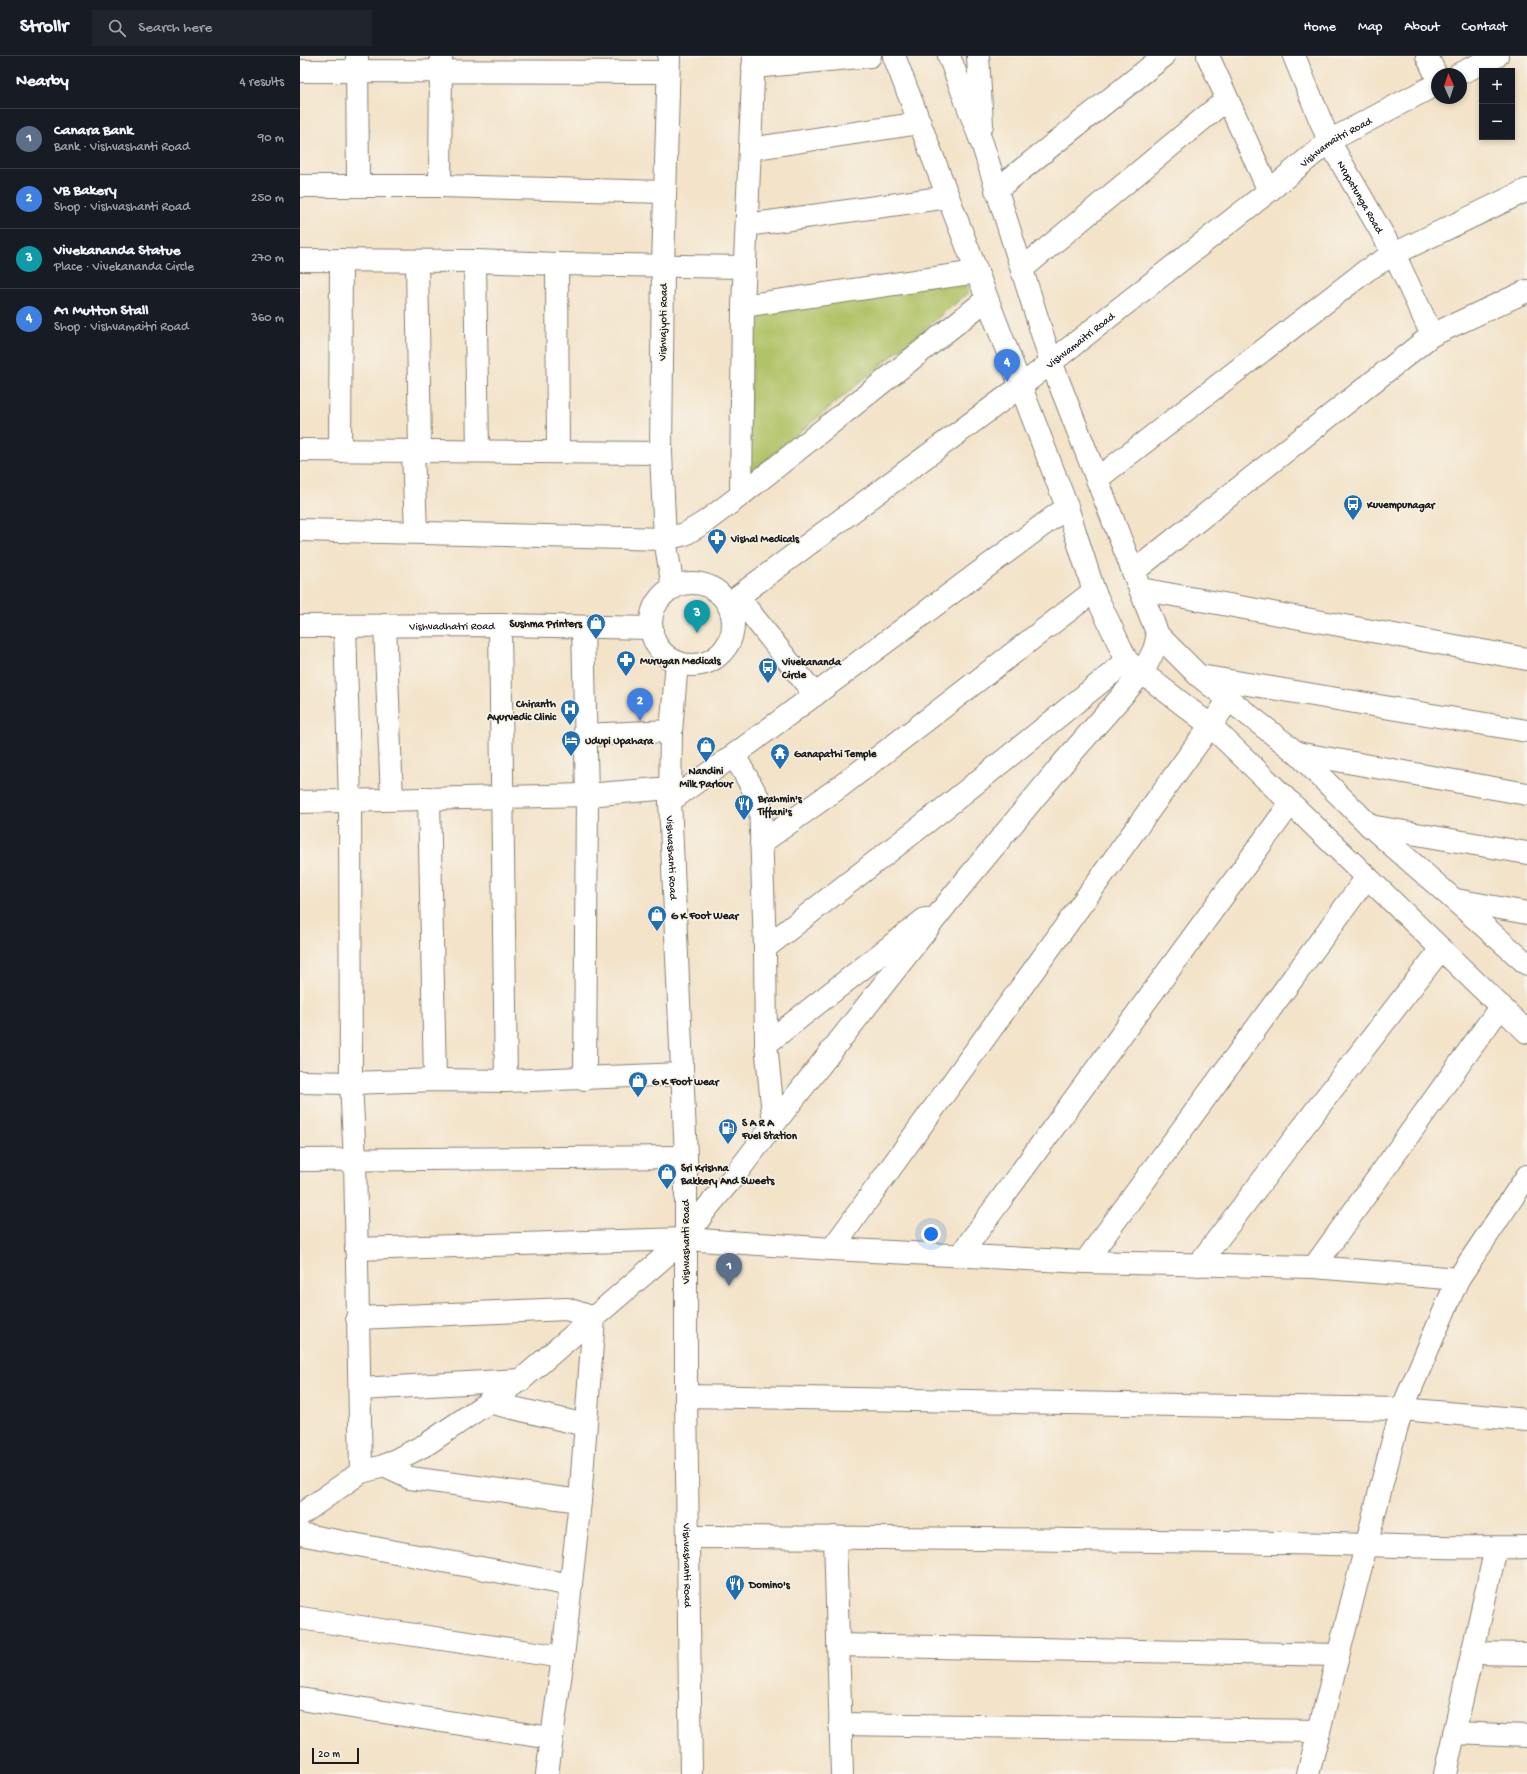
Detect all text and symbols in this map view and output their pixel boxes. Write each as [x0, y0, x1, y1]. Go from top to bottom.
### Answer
search box [92, 10, 372, 46]
text: Strollr [20, 16, 68, 39]
icon: search [106, 17, 128, 39]
text: Search here [138, 19, 212, 37]
text: Home [1304, 19, 1336, 36]
text: Map [1358, 19, 1382, 36]
text: About [1404, 19, 1440, 36]
text: Contact [1462, 19, 1507, 36]
north arrow [1431, 68, 1467, 104]
map controls [1479, 68, 1515, 140]
button: + [1479, 68, 1515, 104]
text: Nearby [16, 72, 69, 92]
text: 4 results [240, 75, 284, 90]
button: − [1479, 104, 1515, 140]
street label: Vishvamaitri Road [1298, 115, 1376, 171]
text: Canara Bank [54, 122, 133, 140]
text: 1 [26, 131, 32, 146]
text: 90 m [258, 131, 284, 146]
text: Bank · Vishvashanti Road [54, 140, 190, 155]
street label: Nrupatunga Road [1334, 159, 1386, 237]
text: VB Bakery [54, 182, 117, 200]
text: 2 [26, 191, 32, 206]
text: 250 m [251, 191, 284, 206]
text: Shop · Vishvashanti Road [54, 200, 190, 215]
text: Vivekananda Statue [54, 242, 181, 260]
text: 3 [26, 251, 32, 266]
text: 270 m [251, 251, 284, 266]
text: Place · Vivekananda Circle [54, 260, 194, 275]
street label: Vishvajyoti Road [657, 282, 671, 362]
text: A1 Mutton Stall [54, 302, 149, 320]
street label: Vishvamaitri Road [1044, 310, 1119, 372]
text: 4 [26, 311, 32, 326]
text: 360 m [251, 311, 284, 326]
text: Shop · Vishvamaitri Road [54, 320, 189, 335]
pin: 4 [994, 349, 1020, 382]
bus stop icon: Kuvempunagar [1342, 493, 1364, 521]
place label: Kuvempunagar [1366, 500, 1436, 513]
pharmacy icon: Vishal Medicals [706, 527, 728, 555]
place label: Vishal Medicals [730, 534, 800, 546]
pin: 3 [684, 600, 710, 633]
shop icon: Sushma Printers [585, 612, 607, 640]
place label: Sushma Printers [510, 618, 583, 631]
street label: Vishvadhatri Road [408, 621, 496, 633]
pharmacy icon: Murugan Medicals [615, 649, 637, 677]
place label: Murugan Medicals [640, 656, 721, 669]
bus stop icon: Vivekananda Circle [757, 656, 779, 684]
place label: Vivekananda Circle [781, 657, 842, 682]
pin: 2 [627, 688, 653, 721]
place label: Chiranth Ayurvedic Clinic [486, 698, 557, 724]
hospital icon: Chiranth Ayurvedic Clinic [559, 698, 581, 726]
hotel icon: Udupi Upahara [560, 729, 582, 757]
shop icon: Nandini Milk Parlour [695, 735, 717, 763]
place label: Udupi Upahara [585, 736, 654, 748]
temple icon: Ganapathi Temple [769, 742, 791, 770]
place label: Ganapathi Temple [794, 748, 878, 761]
place label: Nandini Milk Parlour [679, 766, 734, 791]
restaurant icon: Brahmin's Tiffani's [733, 793, 755, 821]
place label: Brahmin's Tiffani's [757, 794, 803, 819]
street label: Vishvashanti Road [663, 814, 679, 902]
shop icon: G K Foot Wear [646, 904, 668, 932]
place label: G K Foot Wear [671, 910, 739, 923]
shop icon: G K Foot wear [627, 1070, 649, 1098]
place label: G K Foot wear [652, 1076, 720, 1089]
fuel station icon: S A R A Fuel Station [717, 1117, 739, 1145]
place label: S A R A Fuel Station [741, 1118, 798, 1143]
shop icon: Sri Krishna Bakkery And Sweets [656, 1162, 678, 1190]
place label: Sri Krishna Bakkery And Sweets [680, 1163, 775, 1188]
street label: Vishvashanti Road [681, 1198, 693, 1285]
your location [921, 1224, 941, 1244]
pin: 1 [716, 1253, 742, 1286]
street label: Vishvashanti Road [680, 1522, 693, 1609]
restaurant icon: Domino's [724, 1573, 746, 1601]
place label: Domino's [748, 1580, 791, 1592]
scale bar [312, 1746, 359, 1765]
text: 20 m [318, 1749, 340, 1761]

